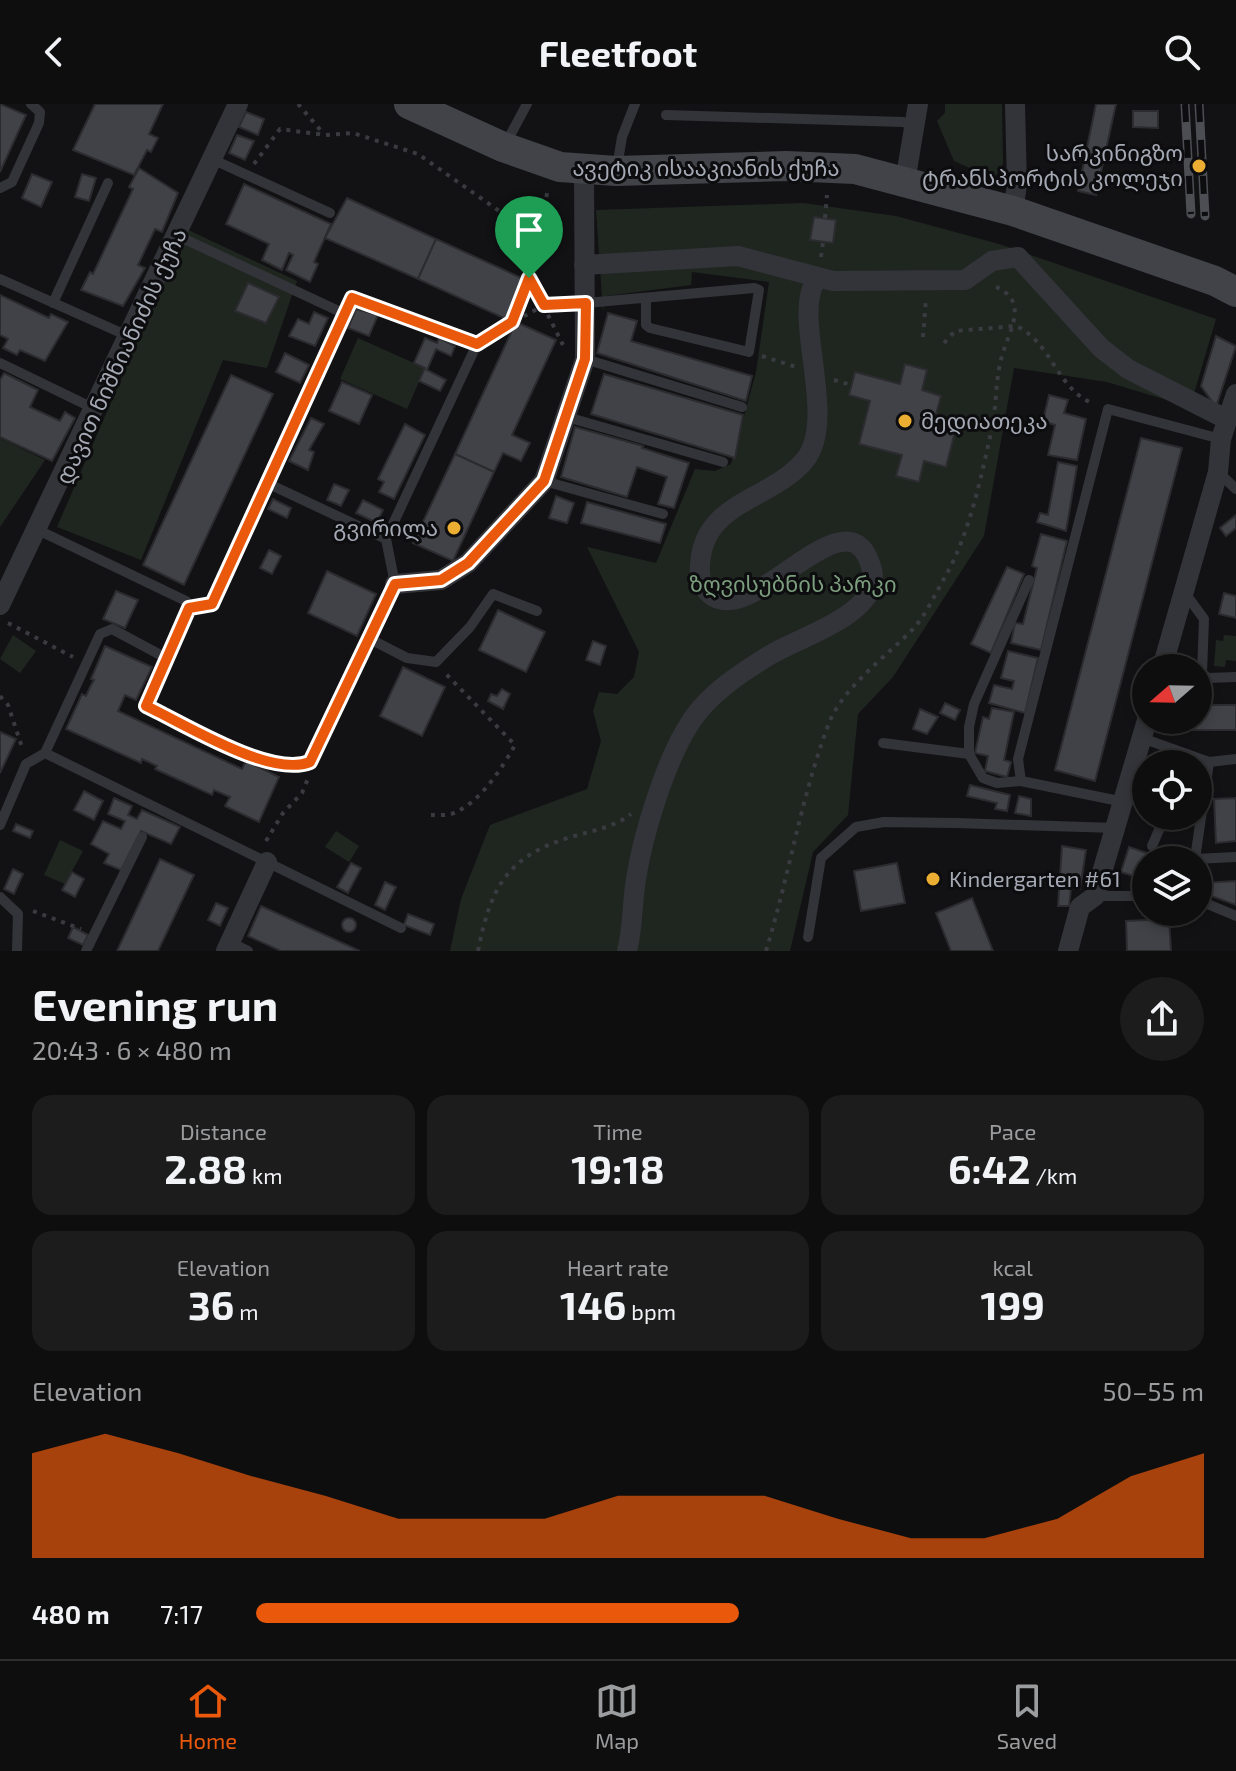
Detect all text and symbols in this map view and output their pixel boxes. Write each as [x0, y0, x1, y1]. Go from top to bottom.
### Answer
icon: back [32, 30, 76, 74]
icon: search [1160, 30, 1204, 74]
text: Fleetfoot [539, 31, 697, 74]
place label: სარკინიგზო ტრანსპორტის კოლეჯი [922, 139, 1183, 192]
street label: ავეტიკ ისააკიანის ქუჩა [572, 154, 840, 181]
marker: სარკინიგზო ტრანსპორტის კოლეჯი [1190, 157, 1208, 175]
pin [495, 196, 563, 278]
icon: arrive [507, 208, 551, 252]
street label: დავით ნიშნიანიძის ქუჩა [49, 224, 193, 488]
place label: მედიათეკა [921, 407, 1048, 435]
marker: მედიათეკა [896, 412, 914, 430]
place label: გვირილა [333, 514, 438, 542]
marker: გვირილა [445, 519, 463, 537]
park label: ზღვისუბნის პარკი [689, 570, 897, 598]
north arrow [1132, 654, 1212, 734]
map controls [1132, 654, 1212, 926]
button: locate [1132, 750, 1212, 830]
button: layers [1132, 846, 1212, 926]
place label: Kindergarten #61 [949, 865, 1121, 891]
marker: Kindergarten #61 [924, 870, 942, 888]
text: Evening run [32, 977, 278, 1030]
button: share [1120, 977, 1204, 1061]
text: 20:43 · 6 × 480 m [32, 1034, 232, 1065]
text: Distance [180, 1118, 267, 1144]
text: Time [593, 1118, 643, 1144]
text: Pace [989, 1118, 1036, 1144]
text: 2.88 [164, 1144, 247, 1192]
text: 19:18 [571, 1144, 665, 1192]
text: 6:42 [948, 1144, 1031, 1192]
text: km [247, 1162, 282, 1188]
text: /km [1031, 1162, 1077, 1188]
text: Elevation [177, 1254, 270, 1280]
text: Heart rate [567, 1254, 669, 1280]
text: kcal [993, 1254, 1033, 1280]
text: 36 [188, 1280, 234, 1328]
text: 146 [560, 1280, 626, 1328]
text: 199 [980, 1280, 1045, 1328]
text: m [234, 1298, 259, 1324]
text: bpm [626, 1298, 676, 1324]
text: Elevation [32, 1375, 142, 1406]
text: 50–55 m [1103, 1375, 1204, 1406]
text: 480 m [32, 1598, 110, 1629]
text: 7:17 [160, 1598, 203, 1629]
tab: Home [179, 1679, 237, 1753]
tab: Map [595, 1679, 639, 1753]
tab: Saved [997, 1679, 1057, 1753]

